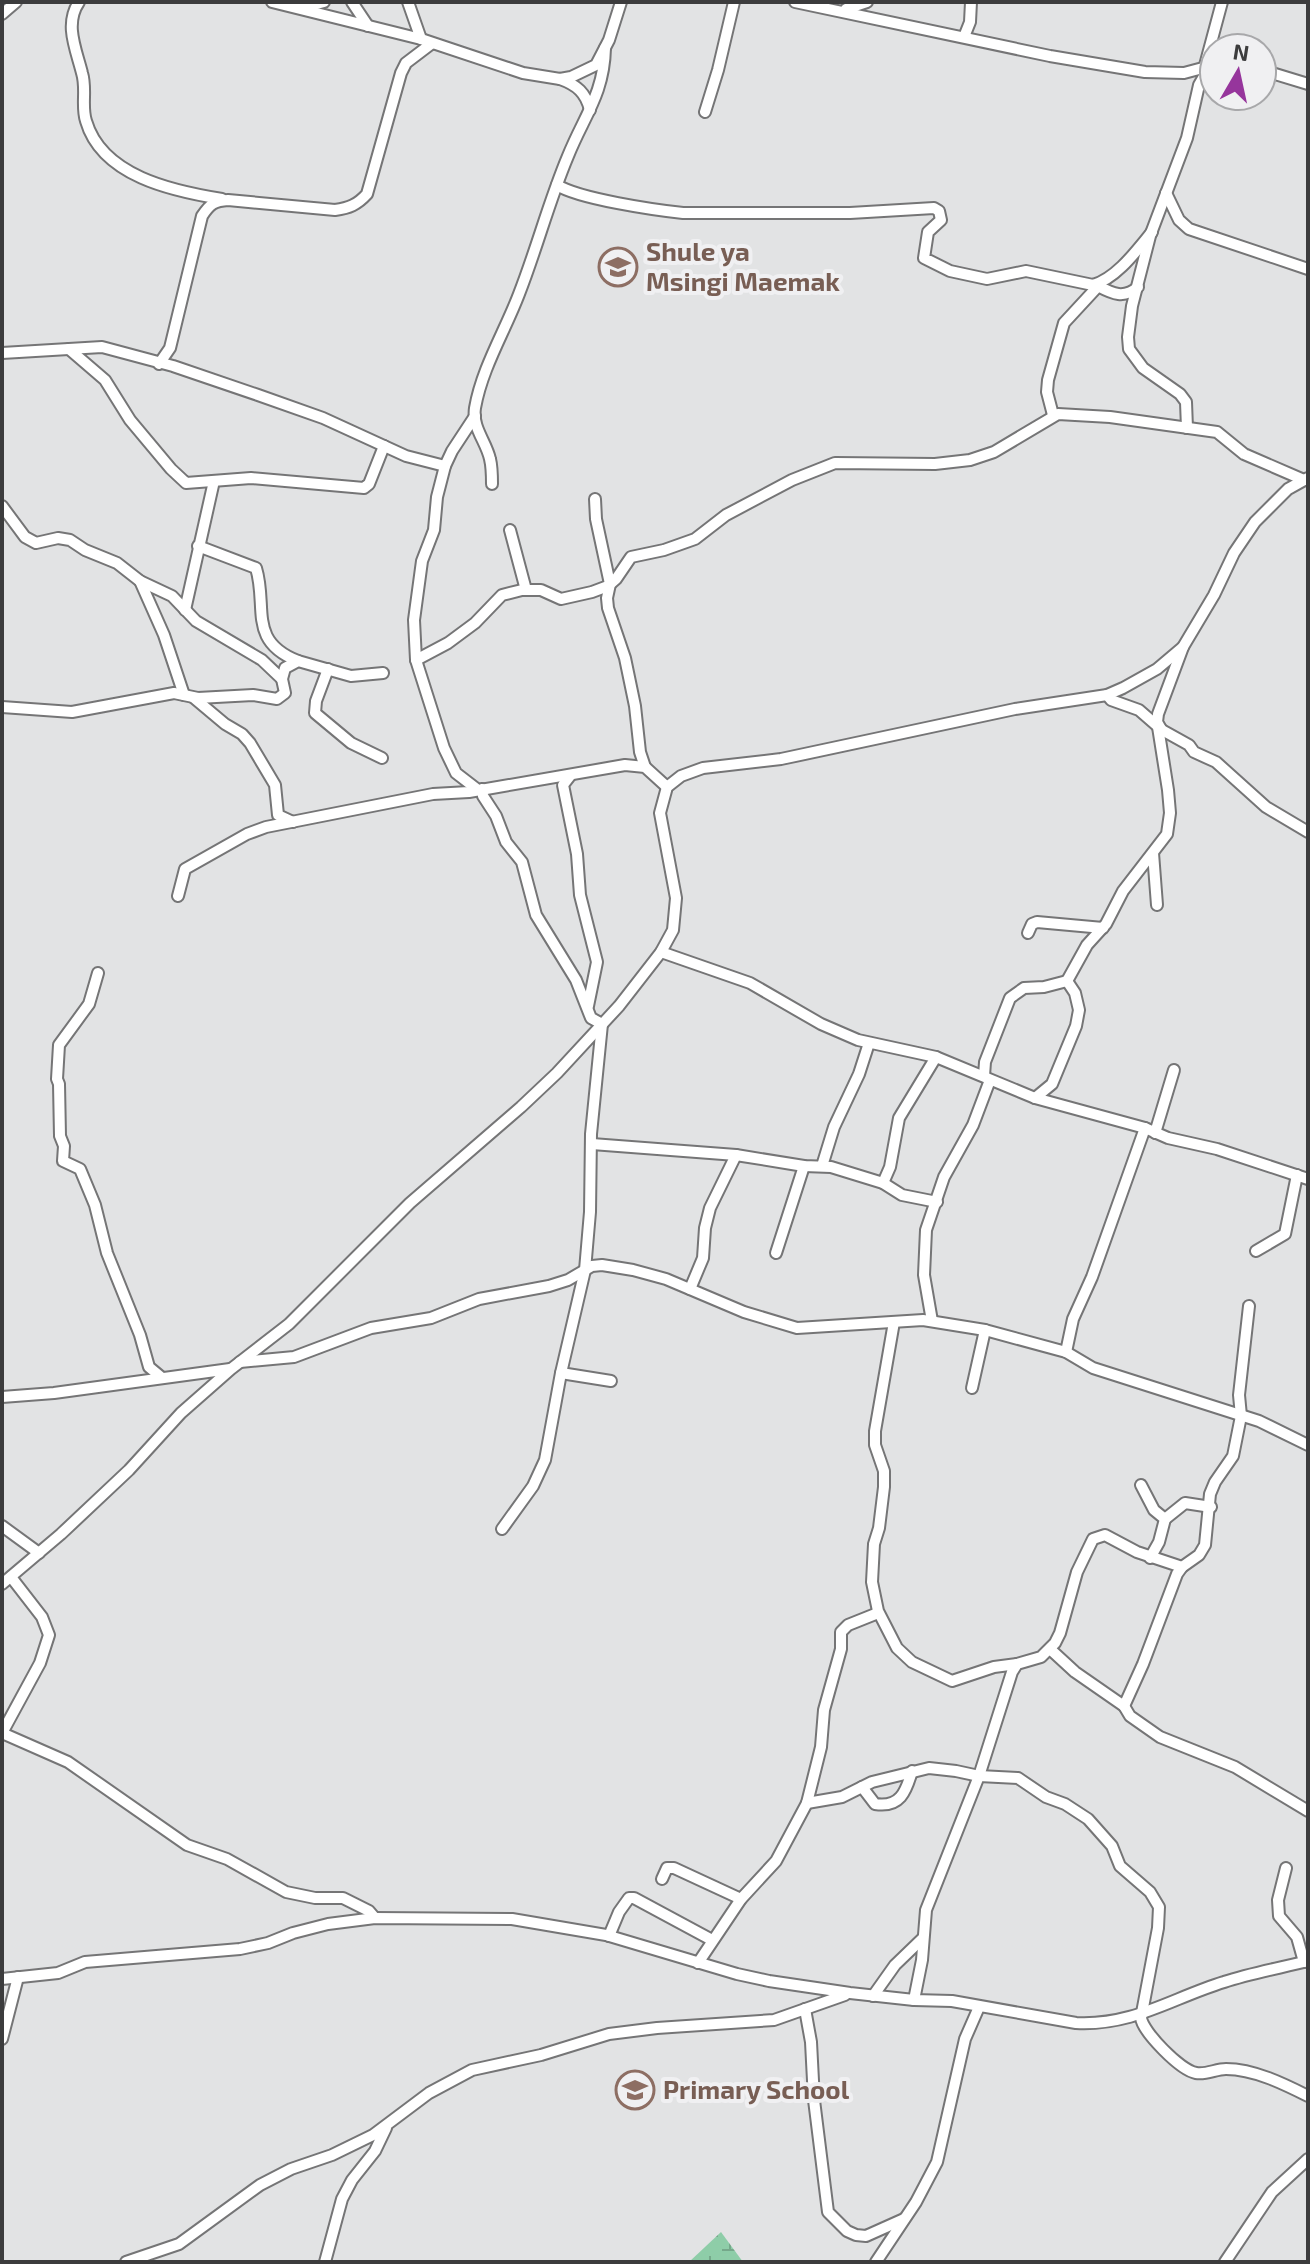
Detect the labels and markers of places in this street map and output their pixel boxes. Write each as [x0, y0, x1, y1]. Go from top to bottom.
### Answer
place label: Shule ya Msingi Maemak [646, 235, 840, 296]
school or university icon: Shule ya Msingi Maemak [597, 246, 639, 288]
school or university icon: Primary School [614, 2069, 656, 2111]
place label: Primary School [663, 2073, 850, 2105]

